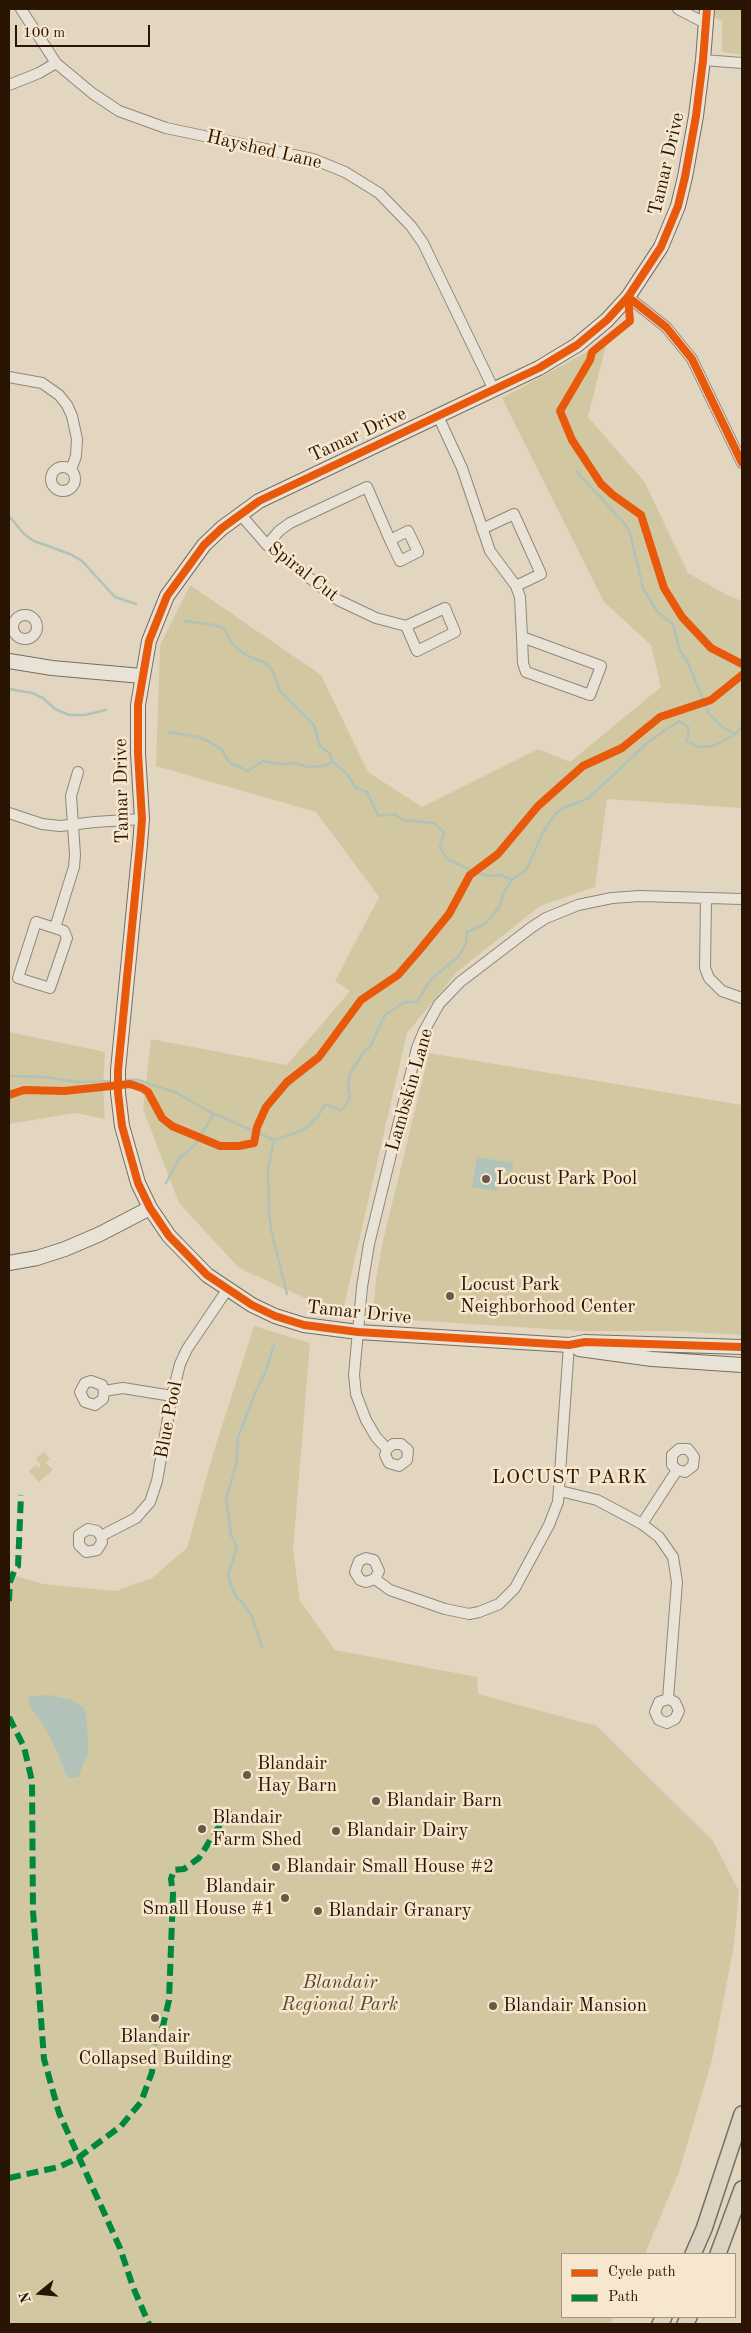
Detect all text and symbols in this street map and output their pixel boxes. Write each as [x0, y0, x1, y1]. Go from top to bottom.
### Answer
scale bar [18, 15, 152, 47]
text: 100 m [23, 26, 65, 41]
street label: Tamar Drive [644, 110, 690, 218]
street label: Hayshed Lane [204, 126, 324, 174]
street label: Tamar Drive [306, 402, 410, 468]
street label: Spiral Cut [263, 537, 343, 607]
street label: Tamar Drive [110, 738, 134, 844]
street label: Lambskin Lane [382, 1026, 438, 1154]
place label: Locust Park Pool [496, 1168, 637, 1190]
marker: Locust Park Pool [480, 1173, 492, 1185]
place label: Locust Park Neighborhood Center [460, 1274, 635, 1318]
marker: Locust Park Neighborhood Center [444, 1290, 456, 1302]
street label: Tamar Drive [306, 1296, 412, 1330]
street label: Blue Pool [150, 1379, 188, 1461]
district label: LOCUST PARK [490, 1466, 650, 1490]
place label: Blandair Hay Barn [257, 1753, 337, 1797]
marker: Blandair Hay Barn [241, 1769, 253, 1781]
place label: Blandair Barn [386, 1790, 502, 1812]
marker: Blandair Barn [370, 1795, 382, 1807]
place label: Blandair Farm Shed [212, 1807, 302, 1851]
place label: Blandair Dairy [346, 1820, 469, 1842]
marker: Blandair Farm Shed [196, 1823, 208, 1835]
marker: Blandair Dairy [330, 1825, 342, 1837]
place label: Blandair Small House #2 [286, 1856, 494, 1878]
marker: Blandair Small House #2 [270, 1861, 282, 1873]
place label: Blandair Small House #1 [142, 1876, 275, 1920]
marker: Blandair Small House #1 [279, 1892, 291, 1904]
place label: Blandair Granary [328, 1900, 472, 1922]
marker: Blandair Granary [312, 1905, 324, 1917]
park label: Blandair Regional Park [282, 1972, 398, 2016]
place label: Blandair Mansion [503, 1995, 647, 2017]
marker: Blandair Mansion [487, 2000, 499, 2012]
marker: Blandair Collapsed Building [149, 2012, 161, 2024]
place label: Blandair Collapsed Building [79, 2026, 231, 2070]
legend [561, 2253, 736, 2318]
text: Cycle path [608, 2265, 676, 2280]
north arrow [15, 2268, 65, 2318]
text: N [17, 2290, 34, 2305]
text: Path [608, 2290, 638, 2305]

